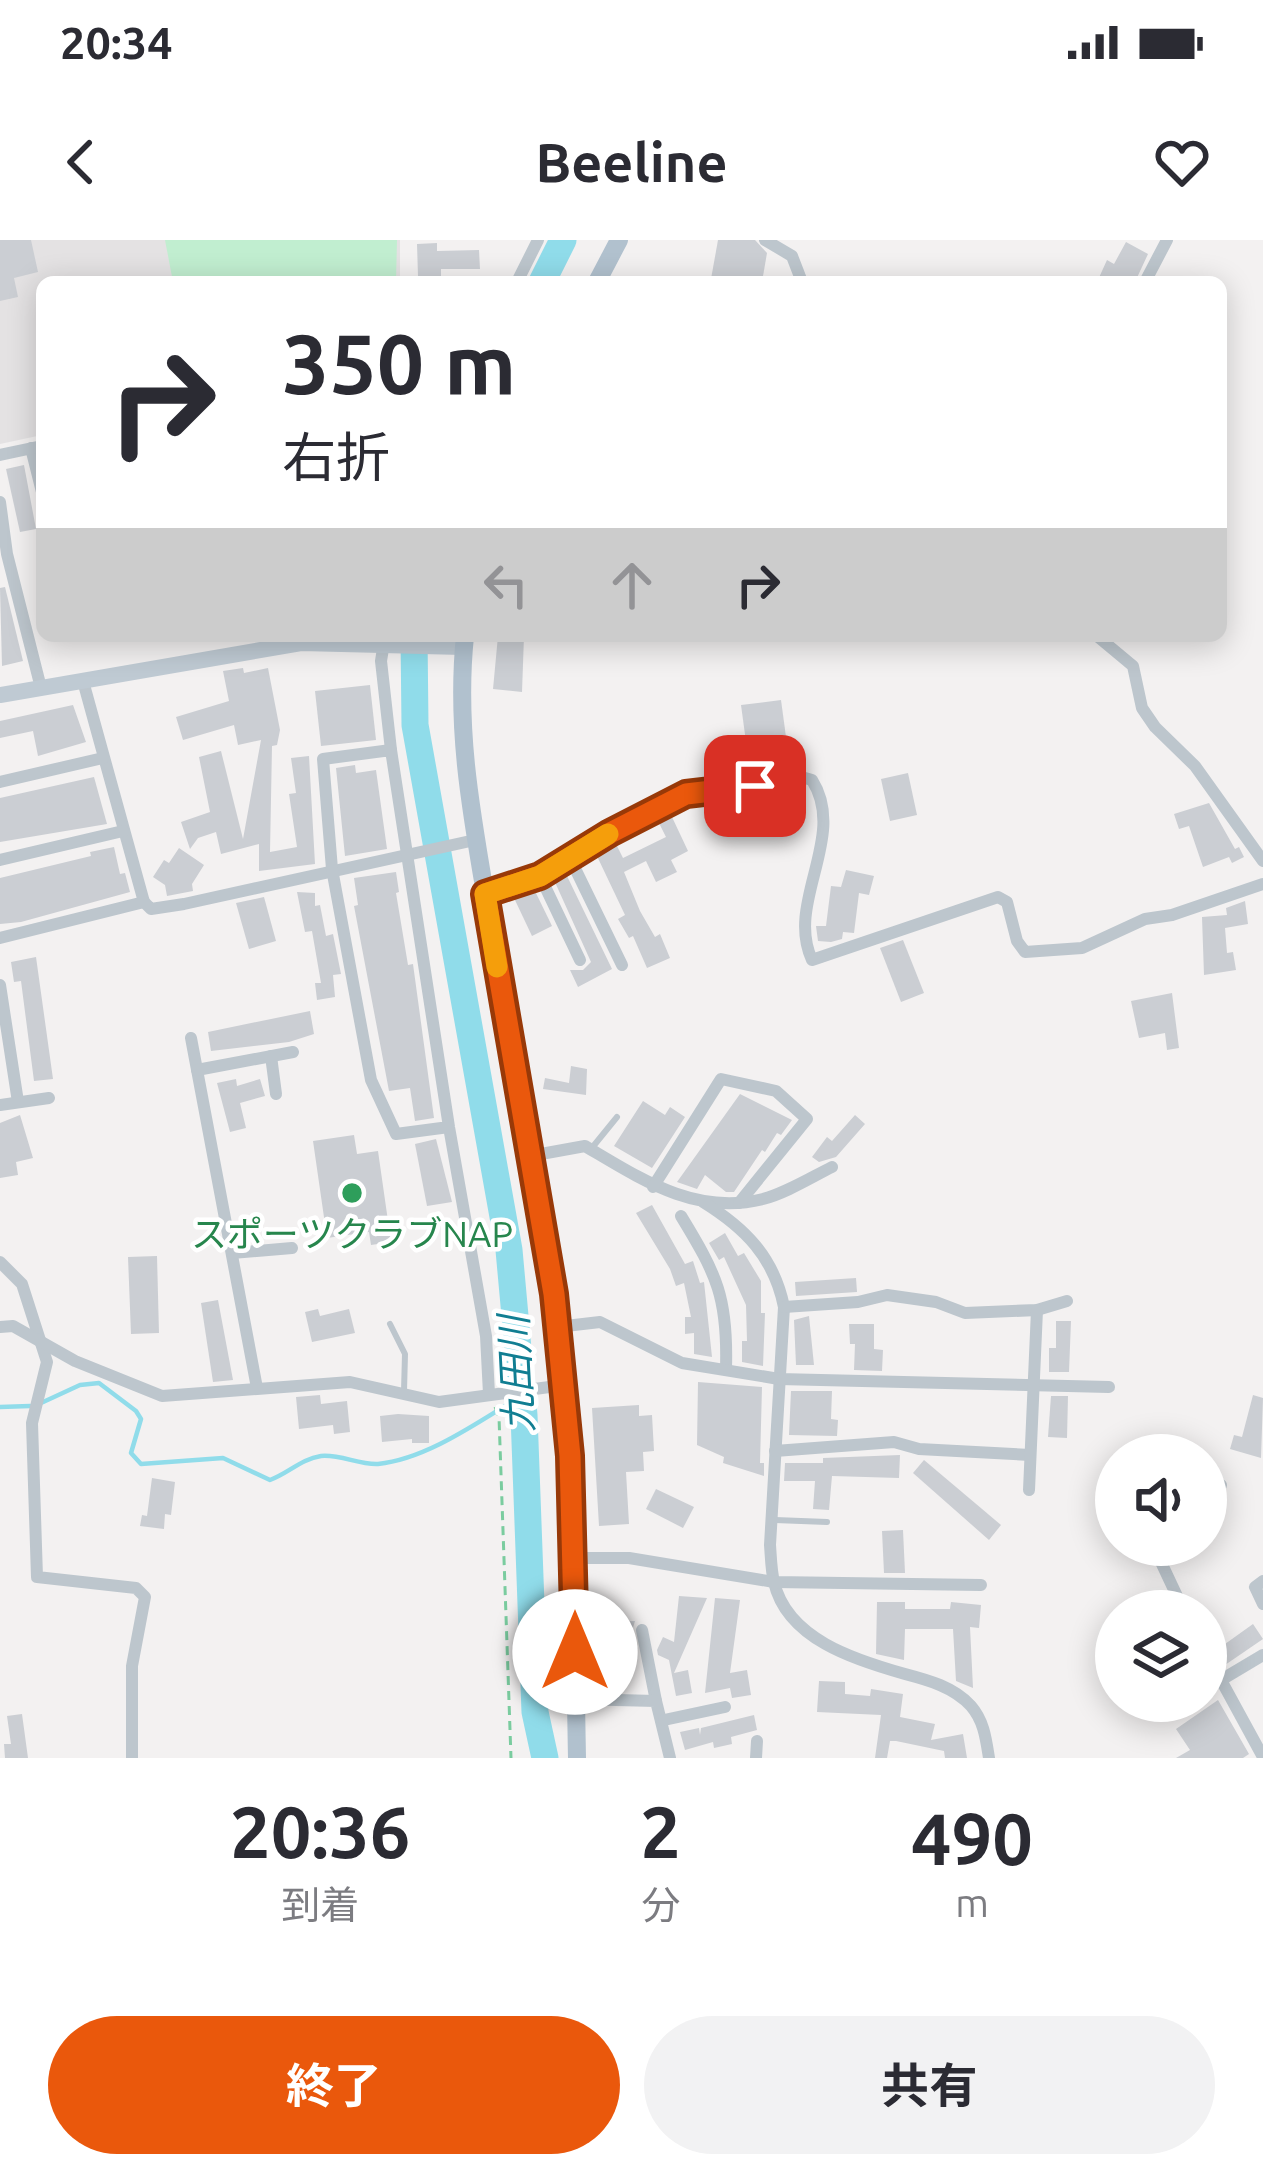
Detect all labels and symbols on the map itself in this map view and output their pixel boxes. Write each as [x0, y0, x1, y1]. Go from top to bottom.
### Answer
pin [704, 735, 806, 837]
marker: スポーツクラブNAP [339, 1180, 365, 1206]
place label: スポーツクラブNAP [191, 1213, 513, 1254]
water label: 九田川 [491, 1310, 540, 1434]
position arrow [512, 1589, 638, 1715]

